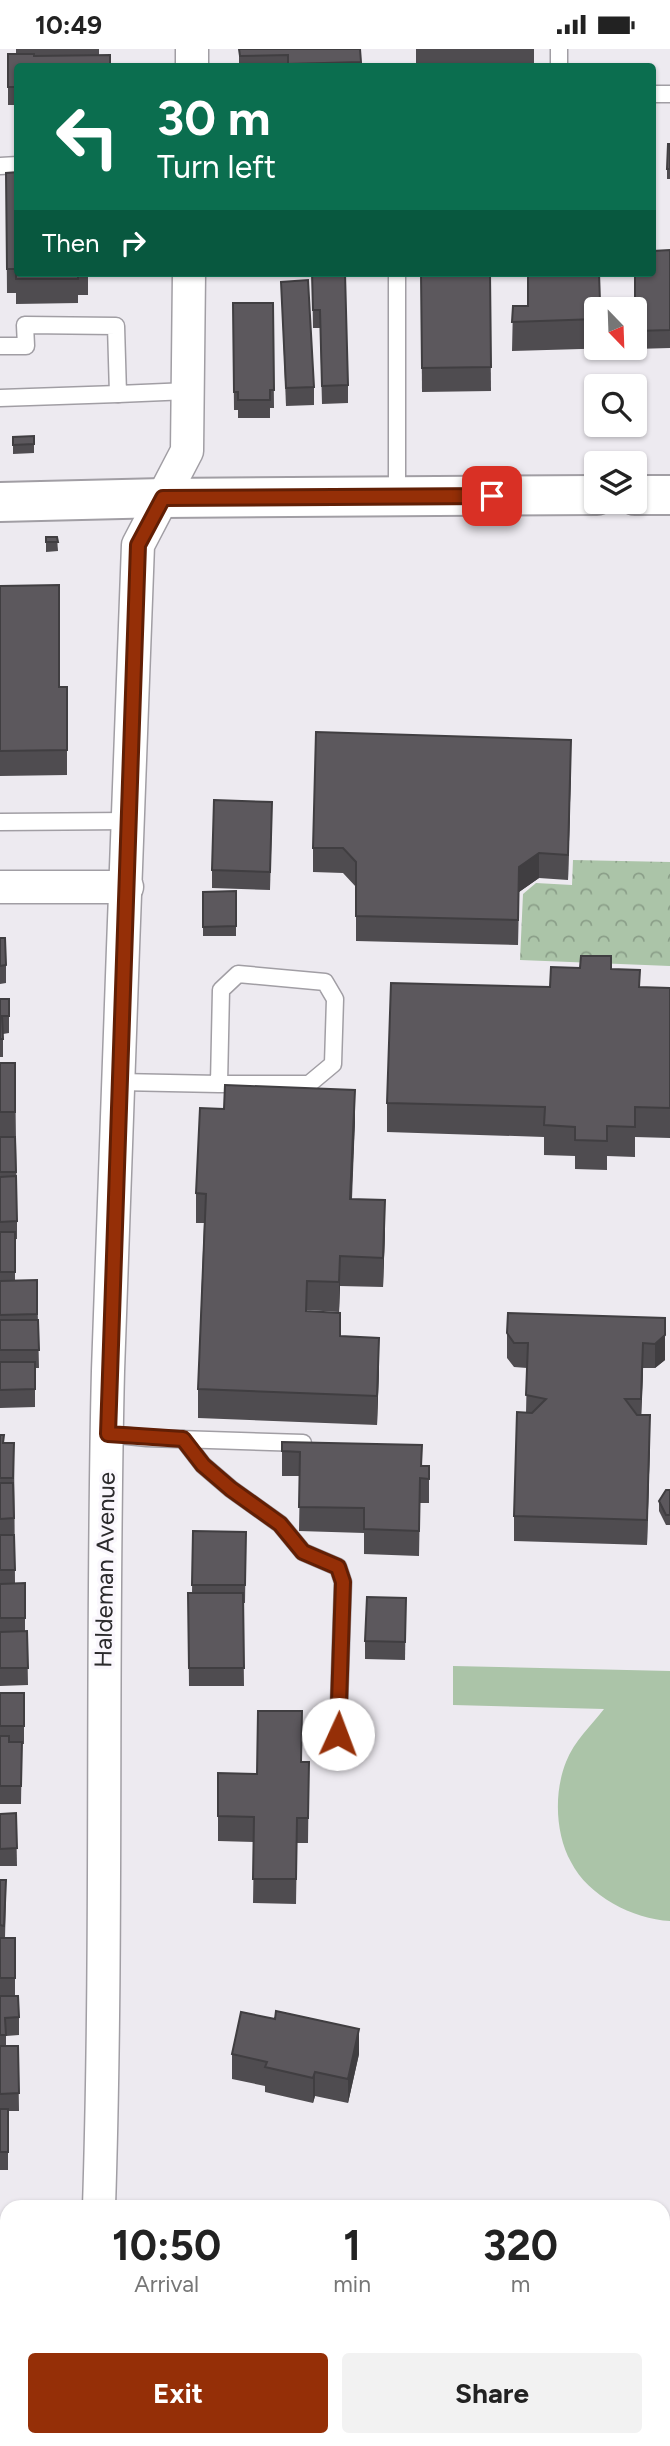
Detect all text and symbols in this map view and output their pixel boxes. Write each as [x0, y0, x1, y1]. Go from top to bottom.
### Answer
text: 10:49 [35, 9, 102, 41]
text: 30 m [157, 88, 270, 147]
icon: left [42, 91, 133, 182]
text: Turn left [157, 148, 276, 186]
icon: right [114, 224, 152, 262]
text: Then [42, 227, 100, 259]
north arrow [584, 297, 648, 361]
map controls [584, 297, 647, 514]
button: search [584, 374, 647, 437]
button: layers [584, 451, 647, 514]
pin [462, 466, 522, 526]
icon: arrive [473, 477, 511, 515]
street label: Haldeman Avenue [88, 1472, 121, 1668]
position arrow [301, 1697, 375, 1771]
text: 10:50 [112, 2220, 221, 2271]
text: 1 [343, 2220, 361, 2271]
text: 320 [483, 2220, 558, 2271]
text: Arrival [134, 2270, 199, 2298]
text: min [333, 2270, 371, 2298]
text: m [511, 2270, 530, 2298]
button: Exit [28, 2353, 328, 2433]
button: Share [342, 2353, 642, 2433]

